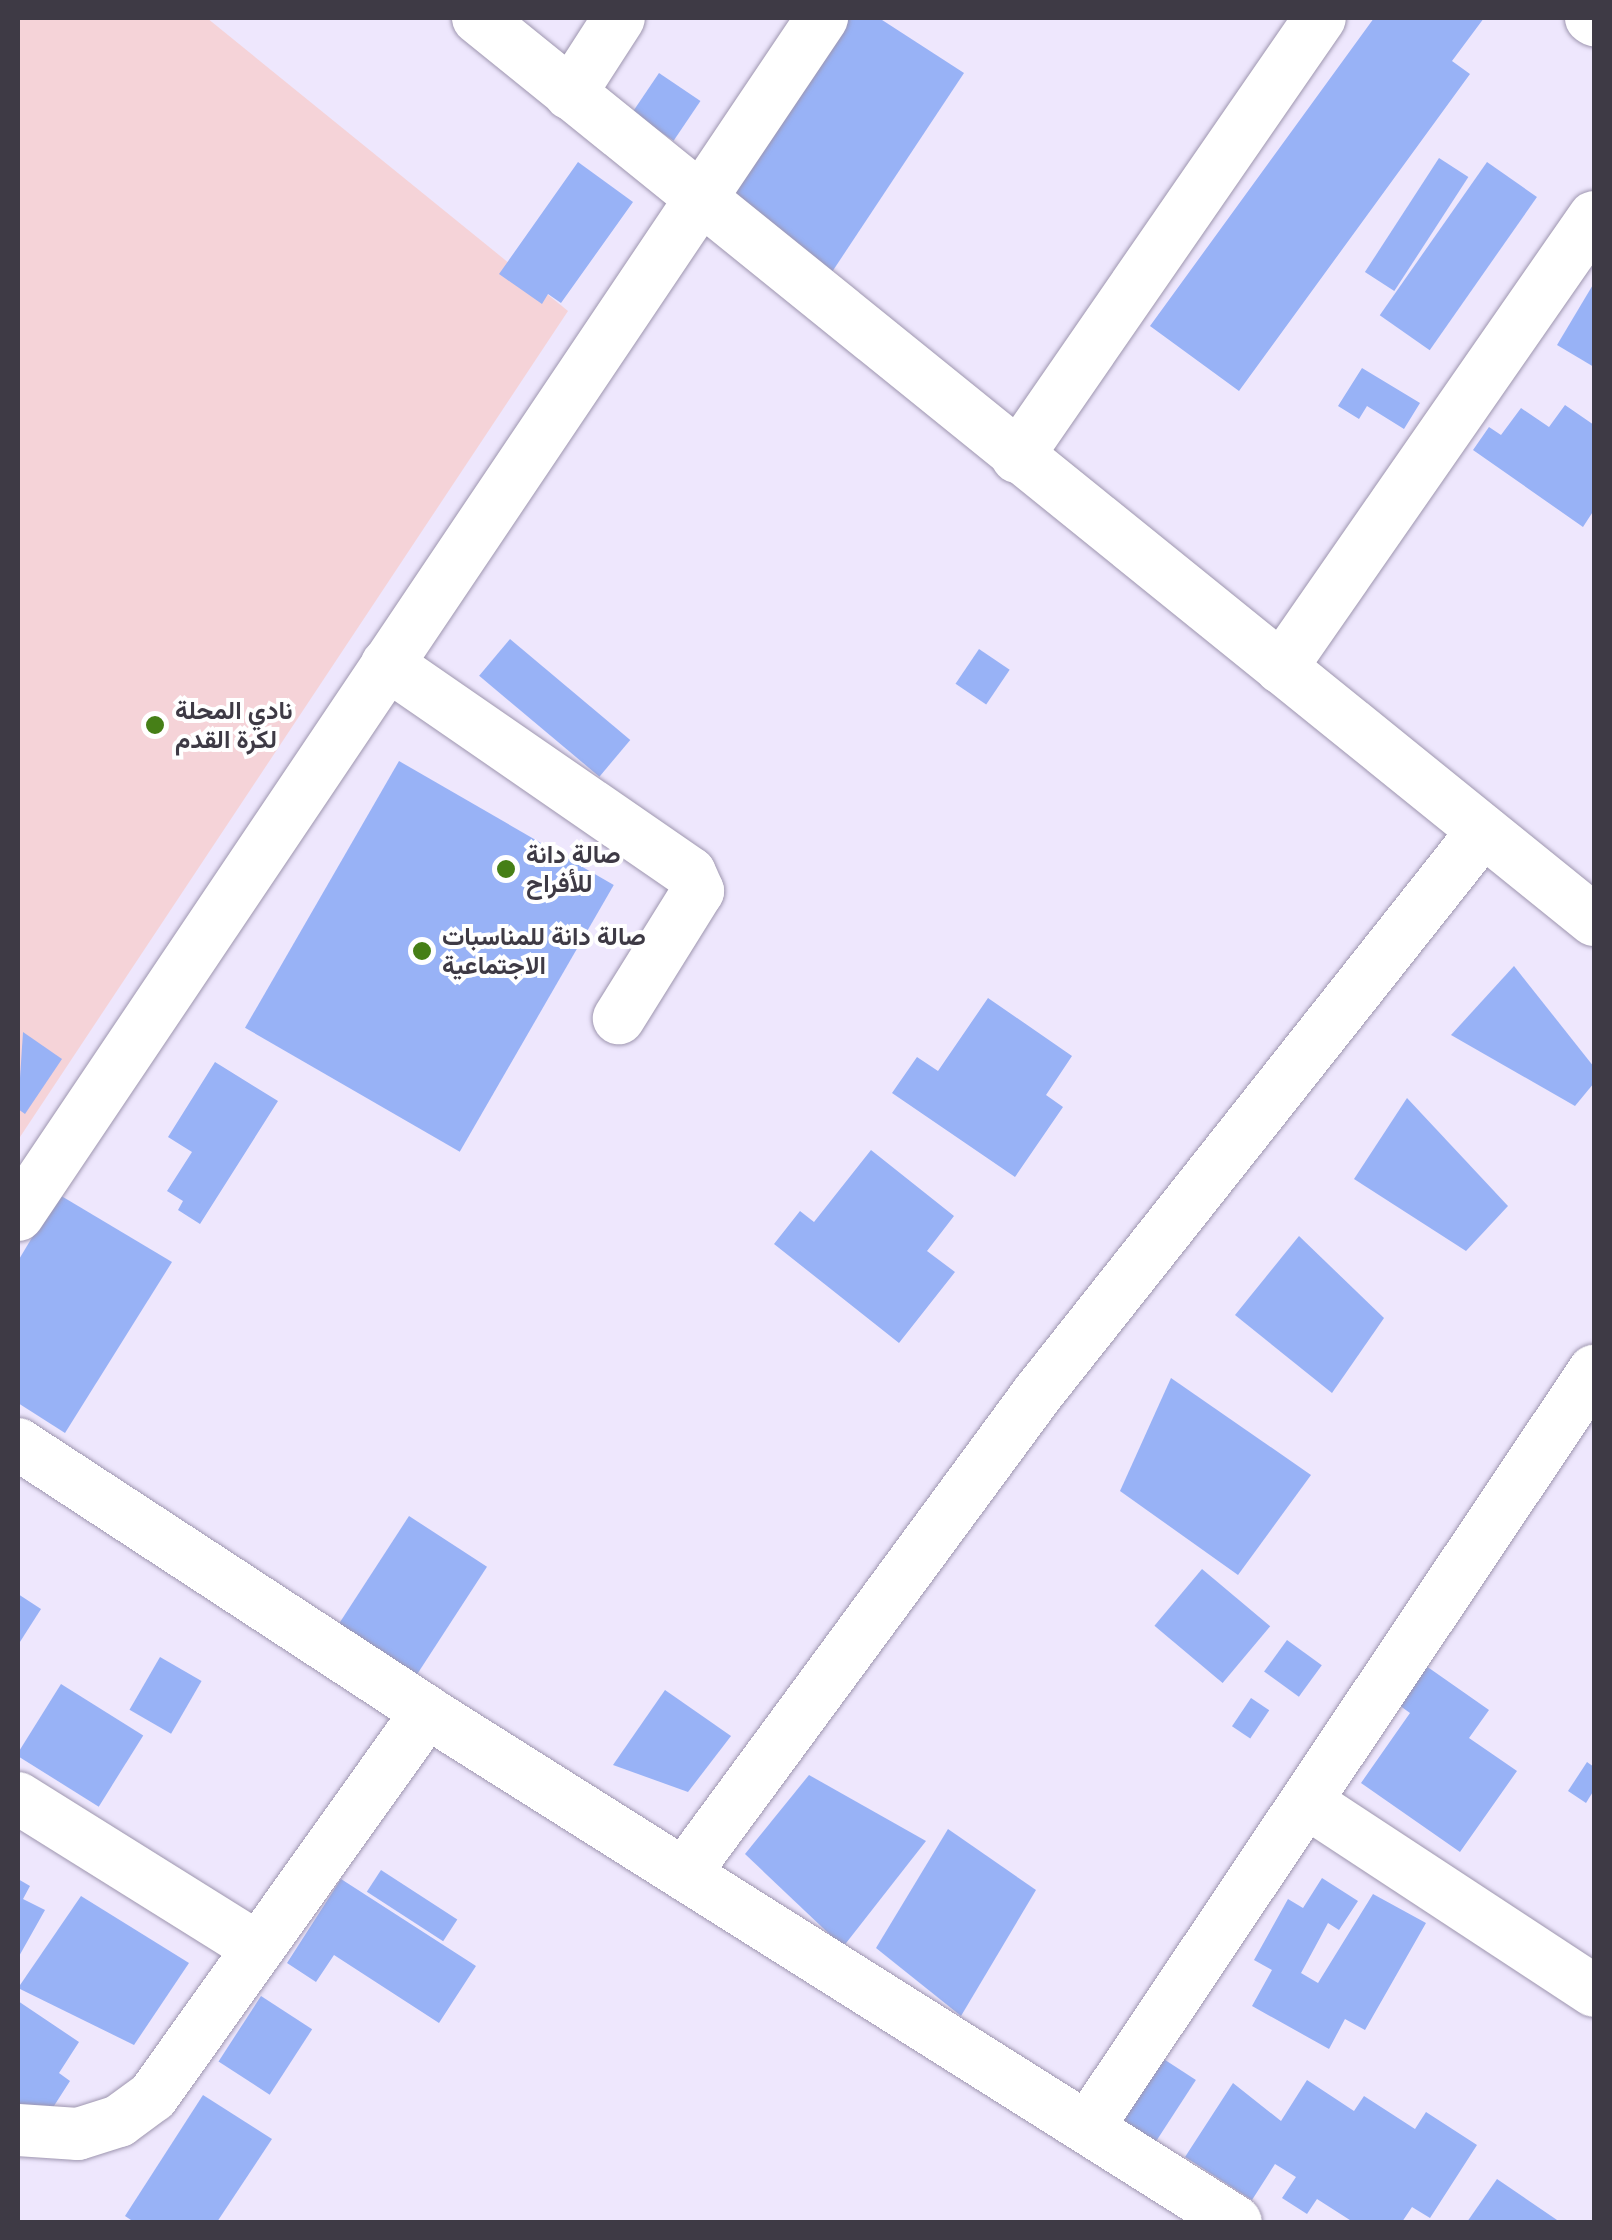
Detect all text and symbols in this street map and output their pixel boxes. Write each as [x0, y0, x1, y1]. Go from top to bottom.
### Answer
place label: نادي المحلة لكرة القدم [175, 696, 293, 755]
marker: نادي المحلة لكرة القدم [144, 714, 166, 736]
place label: صالة دانة للأفراح [526, 840, 621, 899]
marker: صالة دانة للأفراح [495, 858, 517, 880]
place label: صالة دانة للمناسبات الاجتماعية [442, 922, 646, 981]
marker: صالة دانة للمناسبات الاجتماعية [411, 940, 433, 962]

